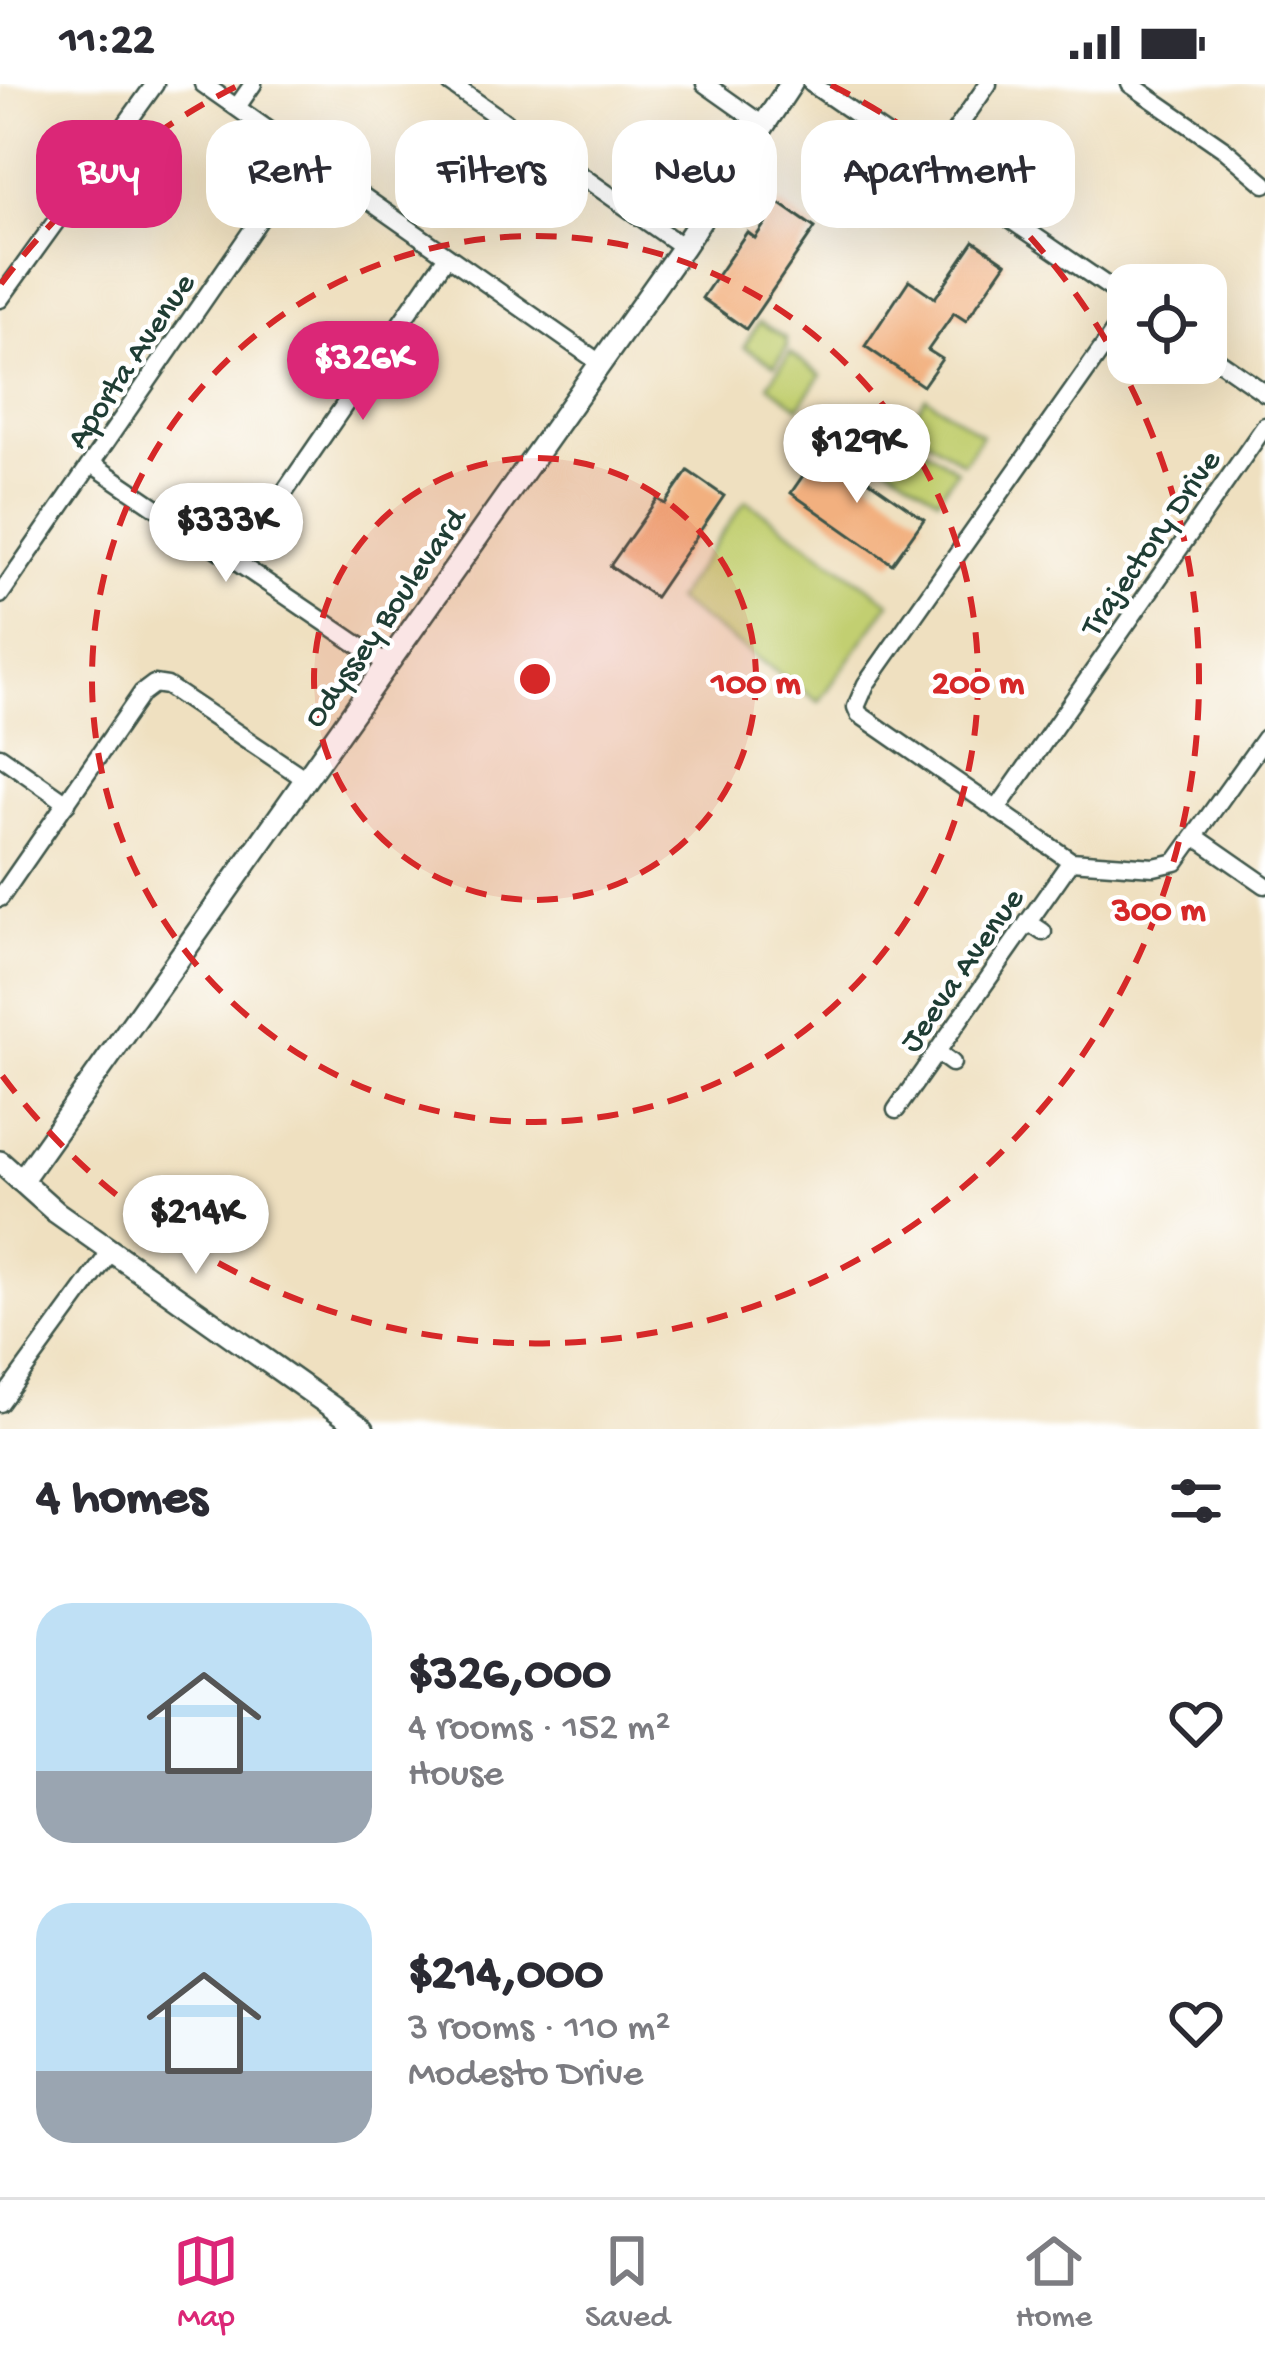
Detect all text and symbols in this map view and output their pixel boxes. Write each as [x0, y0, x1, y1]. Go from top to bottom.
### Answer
text: 11:22 [60, 16, 155, 69]
chip: Buy [36, 120, 182, 228]
chip: Rent [206, 120, 371, 228]
chip: Filters [395, 120, 588, 228]
chip: New [612, 120, 777, 228]
chip: Apartment [801, 120, 1075, 228]
map controls [1107, 264, 1227, 384]
button: locate [1107, 264, 1227, 384]
street label: Aporta Avenue [60, 267, 206, 457]
pin: $326K [279, 321, 447, 423]
text: $326K [314, 337, 412, 383]
pin: $129K [773, 404, 941, 506]
text: $129K [810, 420, 904, 466]
street label: Trajectory Drive [1073, 443, 1232, 647]
pin: $333K [142, 483, 310, 585]
text: $333K [176, 499, 276, 545]
street label: Odyssey Boulevard [297, 500, 478, 736]
centre of rings [514, 658, 556, 700]
text: 100 m [709, 664, 801, 707]
text: 200 m [932, 664, 1025, 707]
street label: Jeeva Avenue [893, 881, 1035, 1061]
text: 300 m [1111, 891, 1206, 934]
pin: $214K [112, 1175, 280, 1277]
text: $214K [150, 1191, 242, 1237]
icon: filters [1163, 1468, 1229, 1534]
text: 4 homes [36, 1471, 207, 1531]
text: $326,000 [408, 1647, 611, 1707]
icon: home [132, 1651, 276, 1795]
icon: heart [1163, 1690, 1229, 1756]
text: 4 rooms · 152 m² [408, 1707, 671, 1753]
text: House [408, 1753, 503, 1799]
text: $214,000 [408, 1947, 604, 2007]
icon: home [132, 1951, 276, 2095]
icon: heart [1163, 1990, 1229, 2056]
text: 3 rooms · 110 m² [408, 2007, 671, 2053]
text: Modesto Drive [408, 2053, 643, 2099]
tab: Map [173, 2228, 239, 2338]
tab: Saved [585, 2228, 670, 2338]
tab: Home [1016, 2228, 1092, 2338]

